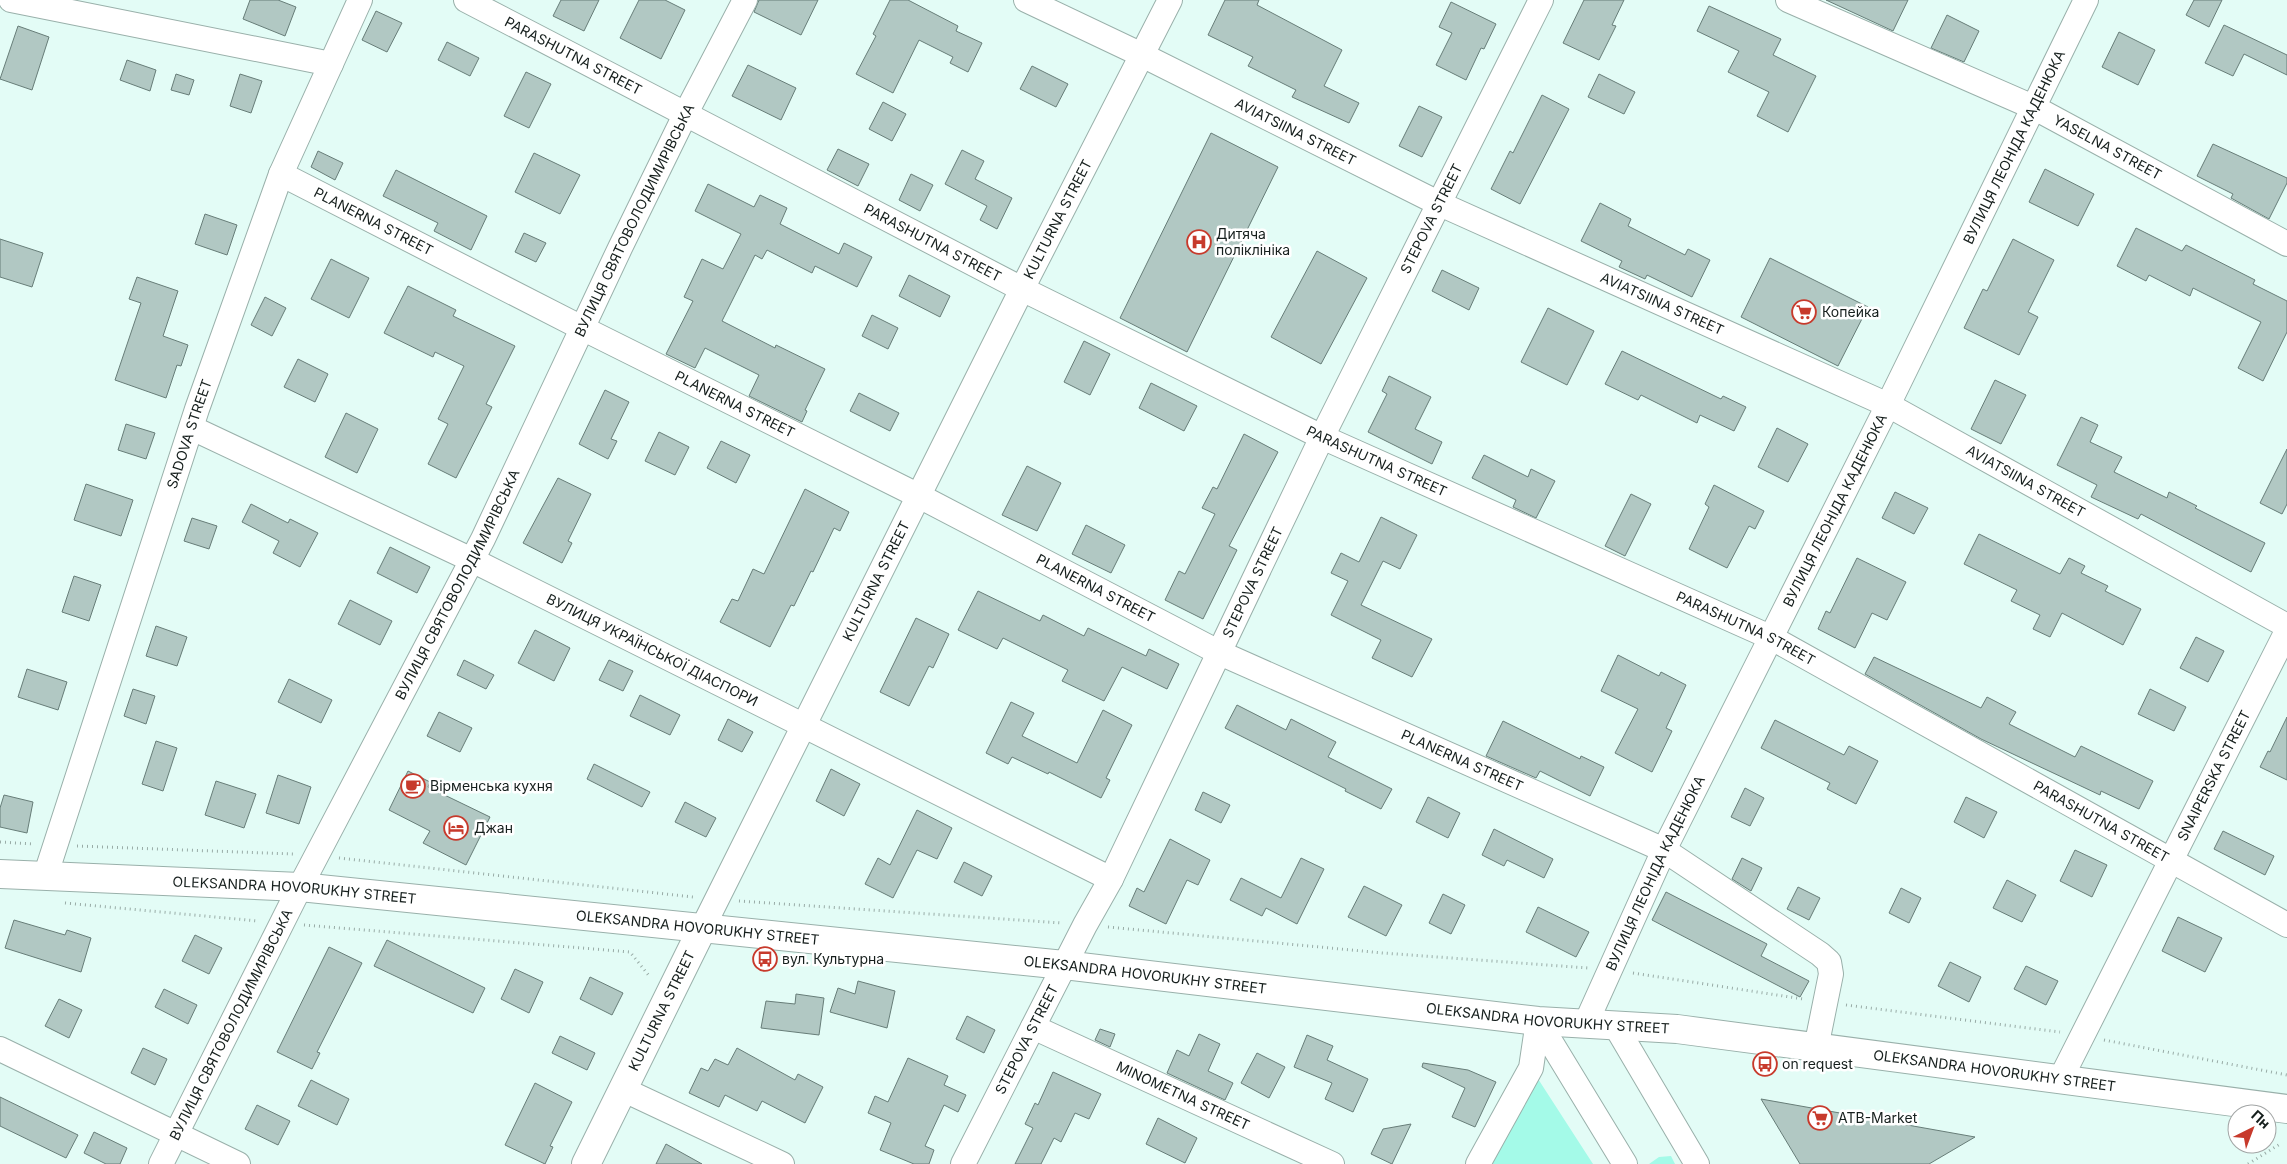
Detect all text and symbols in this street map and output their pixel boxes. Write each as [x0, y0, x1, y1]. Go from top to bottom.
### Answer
street label: PARASHUTNA STREET [502, 13, 645, 98]
street label: ВУЛИЦЯ ЛЕОНІДА КАДЕНЮКА [1959, 47, 2068, 247]
street label: AVIATSIINA STREET [1232, 94, 1359, 169]
street label: ВУЛИЦЯ СВЯТОВОЛОДИМИРІВСЬКА [571, 100, 698, 339]
street label: YASELNA STREET [2051, 111, 2165, 183]
street label: KULTURNA STREET [1020, 156, 1095, 282]
street label: STEPOVA STREET [1396, 161, 1466, 276]
street label: PLANERNA STREET [311, 183, 436, 258]
street label: PARASHUTNA STREET [861, 199, 1004, 285]
place label: Дитяча поліклініка [1216, 225, 1290, 258]
hospital icon: Дитяча поліклініка [1186, 229, 1212, 255]
street label: AVIATSIINA STREET [1598, 268, 1727, 338]
supermarket icon: Копейка [1791, 299, 1817, 325]
place label: Копейка [1822, 303, 1879, 320]
street label: PLANERNA STREET [672, 367, 798, 441]
street label: SADOVA STREET [163, 377, 215, 491]
street label: ВУЛИЦЯ ЛЕОНІДА КАДЕНЮКА [1779, 411, 1890, 609]
street label: PARASHUTNA STREET [1304, 422, 1450, 500]
street label: AVIATSIINA STREET [1964, 441, 2088, 521]
street label: ВУЛИЦЯ СВЯТОВОЛОДИМИРІВСЬКА [391, 466, 523, 702]
street label: KULTURNA STREET [838, 518, 913, 644]
street label: STEPOVA STREET [1218, 524, 1286, 640]
street label: PLANERNA STREET [1034, 550, 1158, 626]
street label: PARASHUTNA STREET [1674, 587, 1818, 668]
street label: ВУЛИЦЯ УКРАЇНСЬКОЇ ДІАСПОРИ [544, 590, 761, 709]
street label: SNAIPERSKA STREET [2173, 707, 2254, 844]
street label: PLANERNA STREET [1399, 725, 1526, 794]
street label: ВУЛИЦЯ ЛЕОНІДА КАДЕНЮКА [1602, 772, 1708, 973]
cafe icon: Вірменська кухня [400, 773, 426, 799]
place label: Вірменська кухня [430, 777, 553, 794]
street label: PARASHUTNA STREET [2031, 777, 2172, 866]
hotel icon: Джан [443, 815, 469, 841]
place label: Джан [474, 819, 513, 836]
street label: OLEKSANDRA HOVORUKHY STREET [172, 872, 417, 907]
street label: ВУЛИЦЯ СВЯТОВОЛОДИМИРІВСЬКА [165, 906, 296, 1143]
street label: OLEKSANDRA HOVORUKHY STREET [575, 906, 820, 948]
bus stop icon: вул. Культурна [752, 946, 778, 972]
street label: KULTURNA STREET [624, 947, 698, 1073]
place label: вул. Культурна [782, 950, 884, 967]
street label: OLEKSANDRA HOVORUKHY STREET [1023, 952, 1268, 997]
street label: STEPOVA STREET [991, 981, 1061, 1097]
street label: OLEKSANDRA HOVORUKHY STREET [1425, 999, 1670, 1037]
street label: OLEKSANDRA HOVORUKHY STREET [1872, 1046, 2117, 1094]
bus stop icon: on request [1752, 1051, 1778, 1077]
place label: on request [1782, 1055, 1853, 1072]
street label: MINOMETNA STREET [1114, 1057, 1253, 1133]
north arrow [2227, 1104, 2277, 1154]
supermarket icon: ATB-Market [1807, 1105, 1833, 1131]
text: Пн [2248, 1106, 2274, 1132]
place label: ATB-Market [1838, 1109, 1918, 1126]

